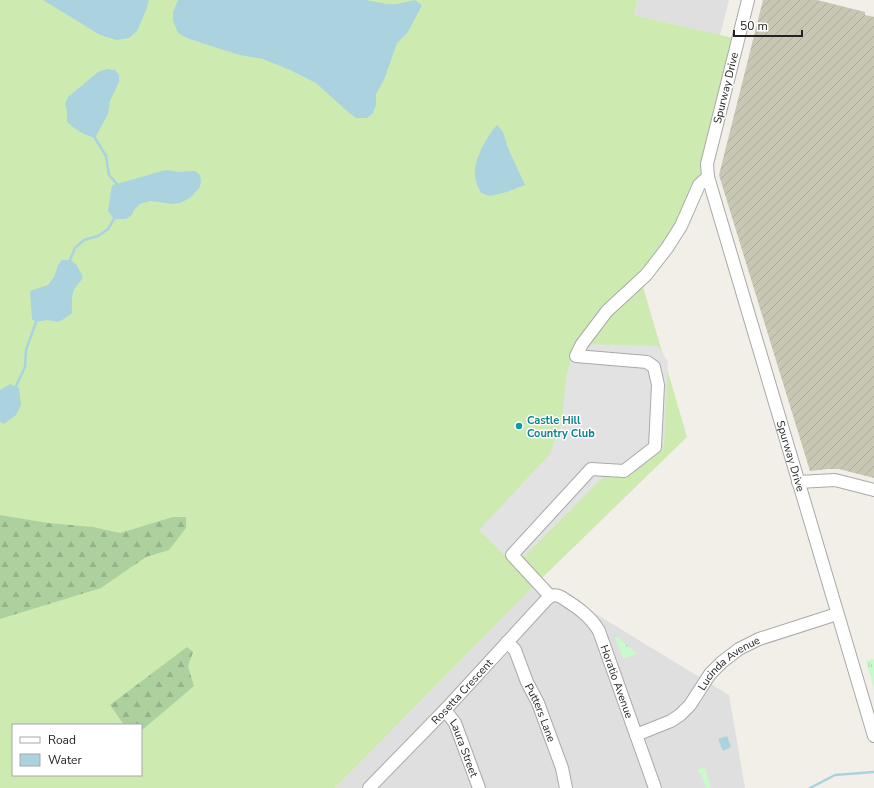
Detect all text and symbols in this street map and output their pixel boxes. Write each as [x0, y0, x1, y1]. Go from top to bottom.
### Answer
scale bar [734, 12, 802, 38]
text: 50 m [740, 18, 768, 34]
street label: Spurway Drive [710, 51, 742, 125]
place label: Castle Hill Country Club [527, 413, 595, 441]
street label: Spurway Drive [773, 419, 808, 493]
marker: Castle Hill Country Club [514, 421, 524, 431]
street label: Lucinda Avenue [694, 632, 762, 693]
street label: Horatio Avenue [597, 643, 637, 720]
street label: Rosetta Crescent [428, 655, 496, 727]
street label: Putters Lane [521, 681, 559, 744]
street label: Laura Street [447, 715, 482, 779]
legend [12, 724, 142, 776]
text: Road [48, 732, 76, 748]
text: Water [48, 752, 82, 768]

